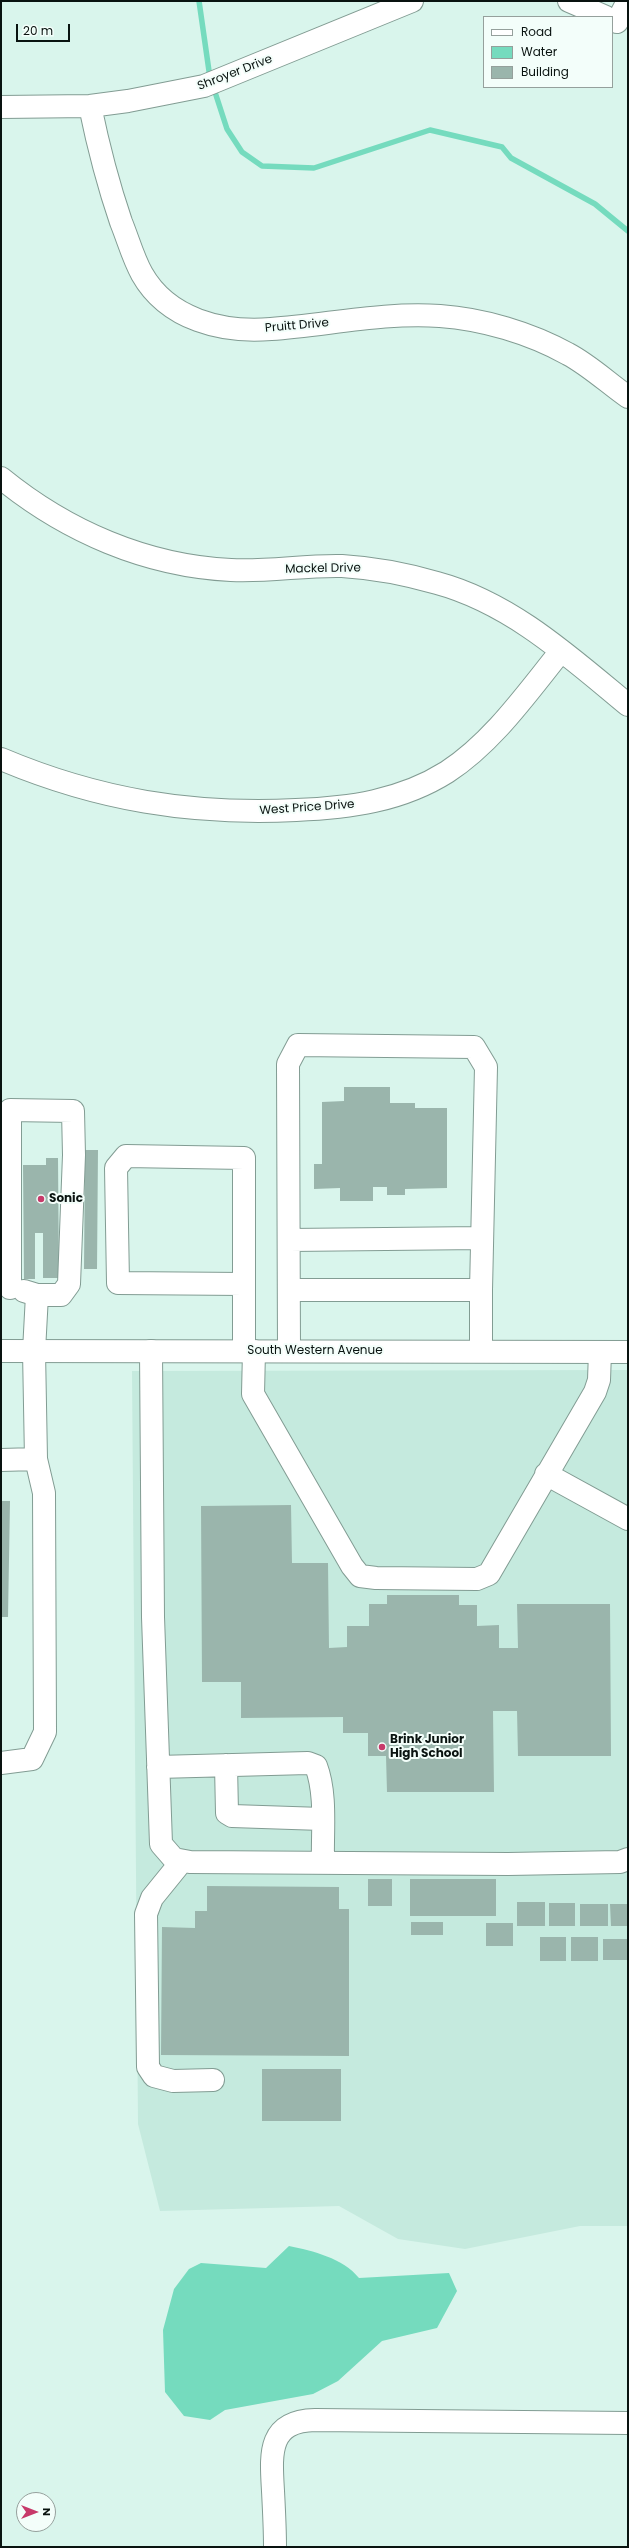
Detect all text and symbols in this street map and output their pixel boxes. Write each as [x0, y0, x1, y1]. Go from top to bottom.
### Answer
scale bar [18, 16, 72, 42]
legend [483, 16, 613, 88]
text: 20 m [23, 22, 53, 39]
text: Road [521, 23, 552, 40]
text: Water [521, 43, 557, 60]
street label: Shroyer Drive [196, 52, 274, 94]
text: Building [521, 63, 569, 80]
street label: Pruitt Drive [264, 316, 330, 336]
street label: Mackel Drive [285, 561, 361, 577]
street label: West Price Drive [259, 797, 355, 819]
place label: Sonic [49, 1192, 83, 1206]
marker: Sonic [36, 1194, 46, 1204]
street label: South Western Avenue [247, 1344, 383, 1358]
place label: Brink Junior High School [390, 1733, 464, 1761]
marker: Brink Junior High School [377, 1742, 387, 1752]
north arrow [16, 2492, 56, 2532]
text: N [39, 2508, 55, 2516]

